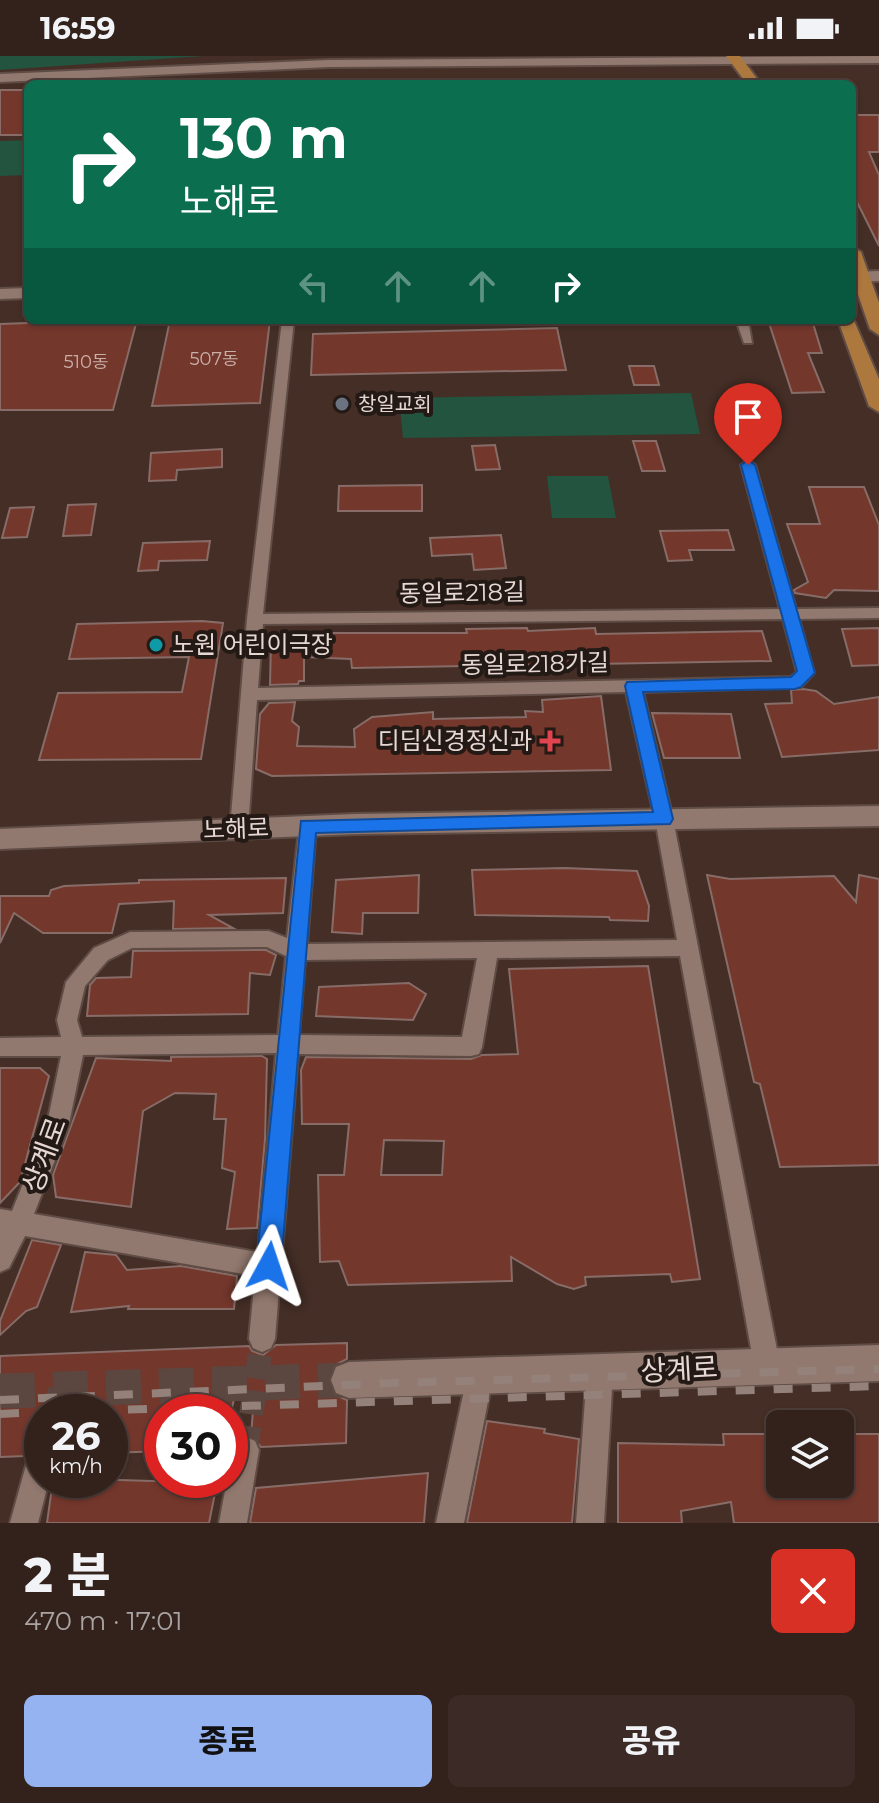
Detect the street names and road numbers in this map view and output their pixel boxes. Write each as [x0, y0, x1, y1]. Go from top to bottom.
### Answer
street label: 동일로218길 [399, 577, 525, 608]
street label: 동일로218가길 [461, 648, 609, 679]
street label: 노해로 [202, 813, 270, 844]
street label: 상계로 [15, 1113, 73, 1197]
street label: 상계로 [640, 1350, 718, 1388]

